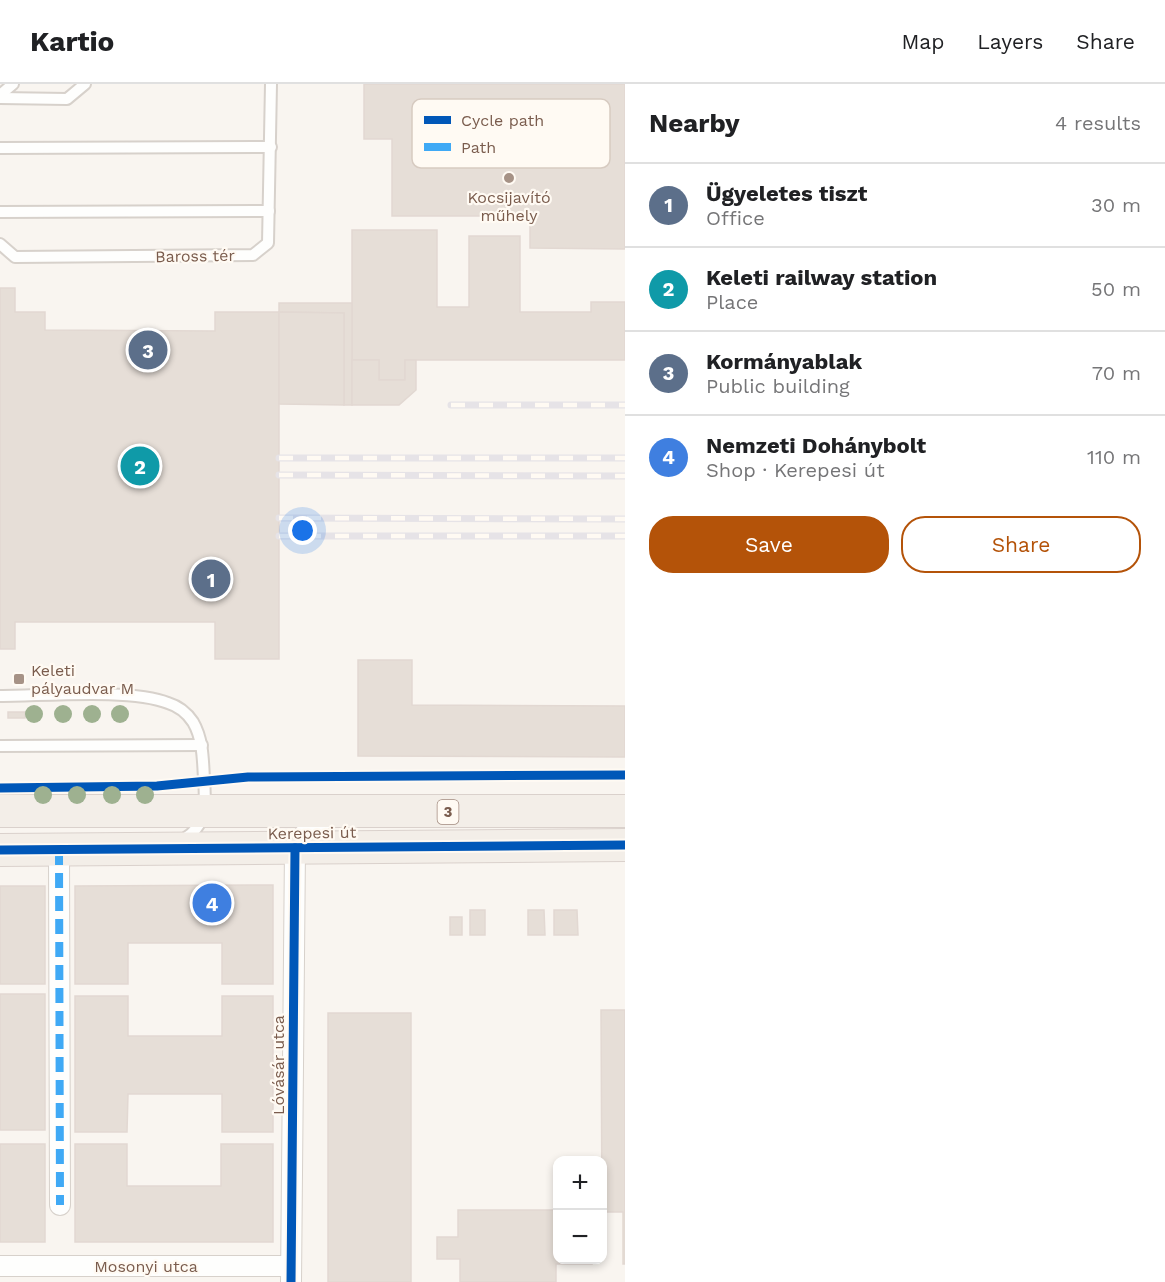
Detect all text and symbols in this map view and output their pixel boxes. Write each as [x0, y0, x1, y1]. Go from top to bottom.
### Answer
text: Kartio [30, 25, 114, 58]
text: Map [901, 29, 944, 54]
text: Layers [977, 29, 1043, 54]
text: Share [1076, 29, 1135, 54]
legend [412, 99, 610, 168]
text: Nearby [649, 108, 740, 138]
text: Cycle path [461, 111, 544, 130]
text: 4 results [1055, 111, 1141, 135]
text: Path [461, 138, 496, 157]
marker: Kocsijavító műhely [502, 171, 516, 185]
text: Ügyeletes tiszt [706, 181, 867, 206]
place label: Kocsijavító műhely [468, 188, 551, 225]
text: 1 [664, 193, 673, 217]
text: 30 m [1091, 193, 1141, 217]
text: Office [706, 206, 765, 230]
street label: Baross tér [155, 246, 236, 266]
text: Keleti railway station [706, 265, 937, 290]
text: 2 [663, 277, 674, 301]
text: 50 m [1091, 277, 1141, 301]
text: Place [706, 290, 758, 314]
pin: 3 [128, 328, 168, 372]
text: Kormányablak [706, 349, 862, 374]
text: 3 [663, 361, 674, 385]
text: 70 m [1092, 361, 1141, 385]
text: Public building [706, 374, 850, 398]
text: Nemzeti Dohánybolt [706, 433, 926, 458]
pin: 2 [120, 444, 160, 488]
text: 4 [662, 445, 675, 469]
text: 110 m [1087, 445, 1141, 469]
text: Shop · Kerepesi út [706, 458, 885, 482]
your location [288, 516, 317, 545]
button: Save [649, 516, 889, 573]
button: Share [901, 516, 1141, 573]
pin: 1 [192, 556, 230, 602]
place label: Keleti pályaudvar M [31, 661, 134, 698]
marker: Keleti pályaudvar M [12, 672, 26, 686]
road number: 3 [438, 800, 458, 824]
street label: Kerepesi út [268, 823, 357, 843]
pin: 4 [192, 880, 232, 926]
street label: Lóvásár utca [269, 1015, 288, 1115]
map controls [553, 1156, 607, 1264]
button: + [553, 1156, 607, 1210]
button: − [553, 1210, 607, 1264]
street label: Mosonyi utca [94, 1257, 198, 1276]

